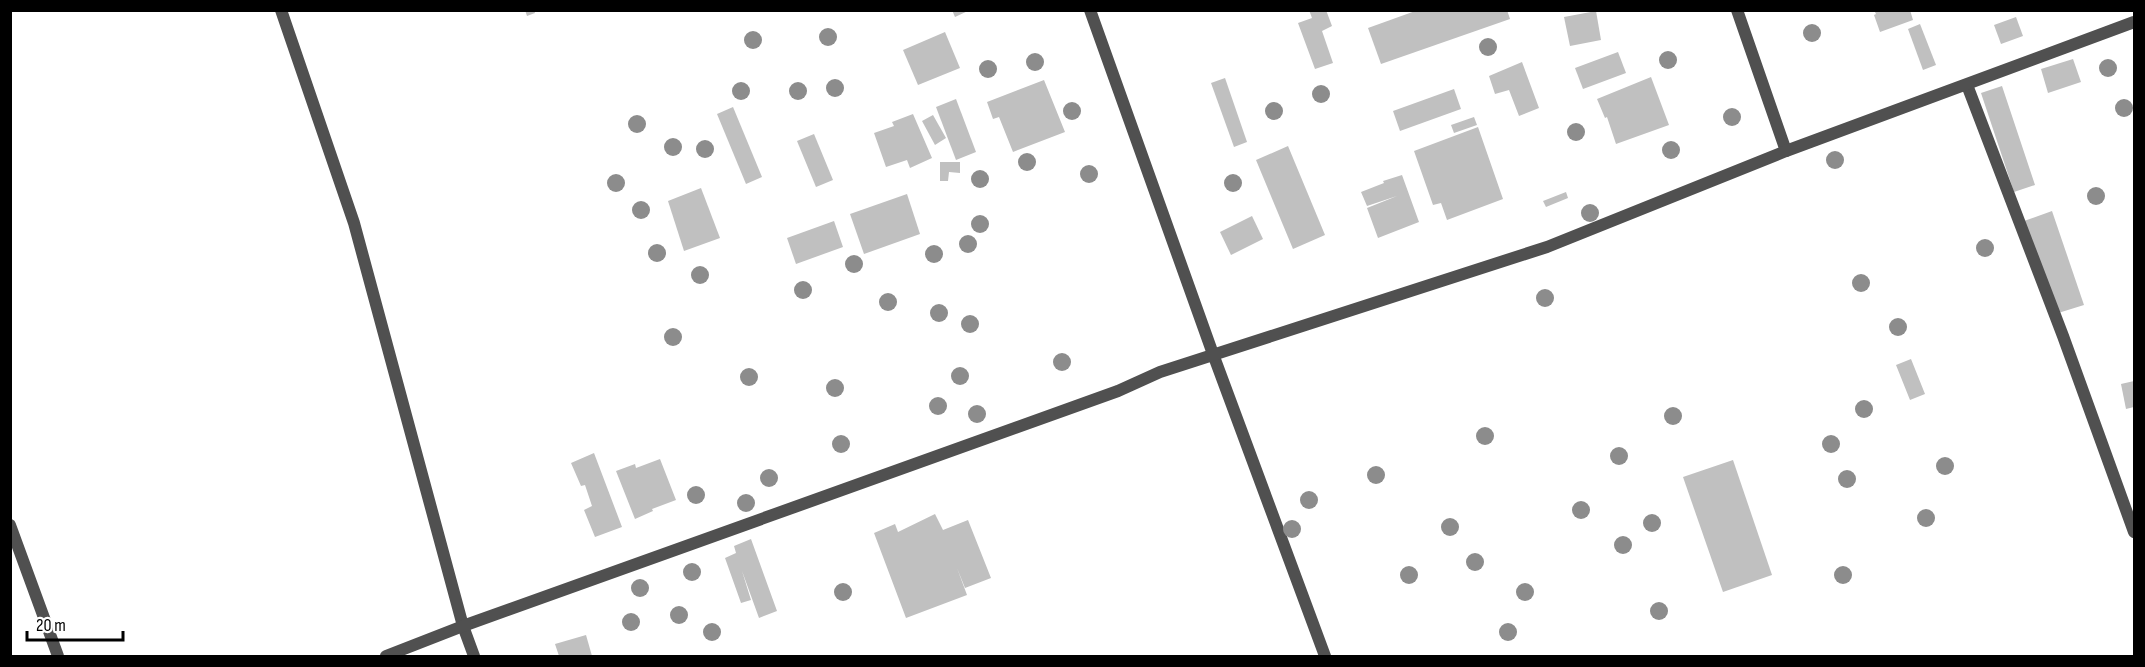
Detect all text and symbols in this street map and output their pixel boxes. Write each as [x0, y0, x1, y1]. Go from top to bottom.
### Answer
scale bar [27, 604, 123, 642]
text: 20 m [36, 615, 66, 636]

